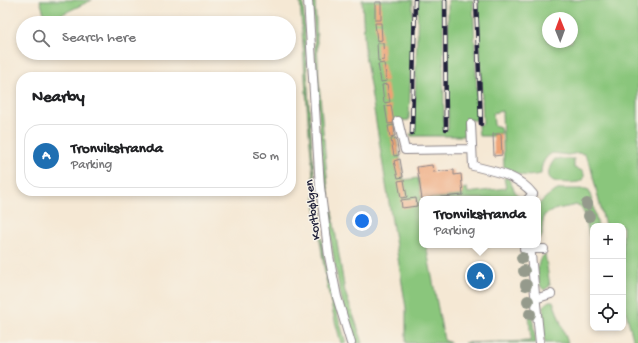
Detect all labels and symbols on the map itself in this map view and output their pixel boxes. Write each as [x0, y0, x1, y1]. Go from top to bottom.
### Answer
north arrow [542, 12, 578, 48]
street label: Kortbølgen [302, 178, 325, 241]
your location [352, 211, 372, 231]
pin: A [467, 261, 493, 291]

